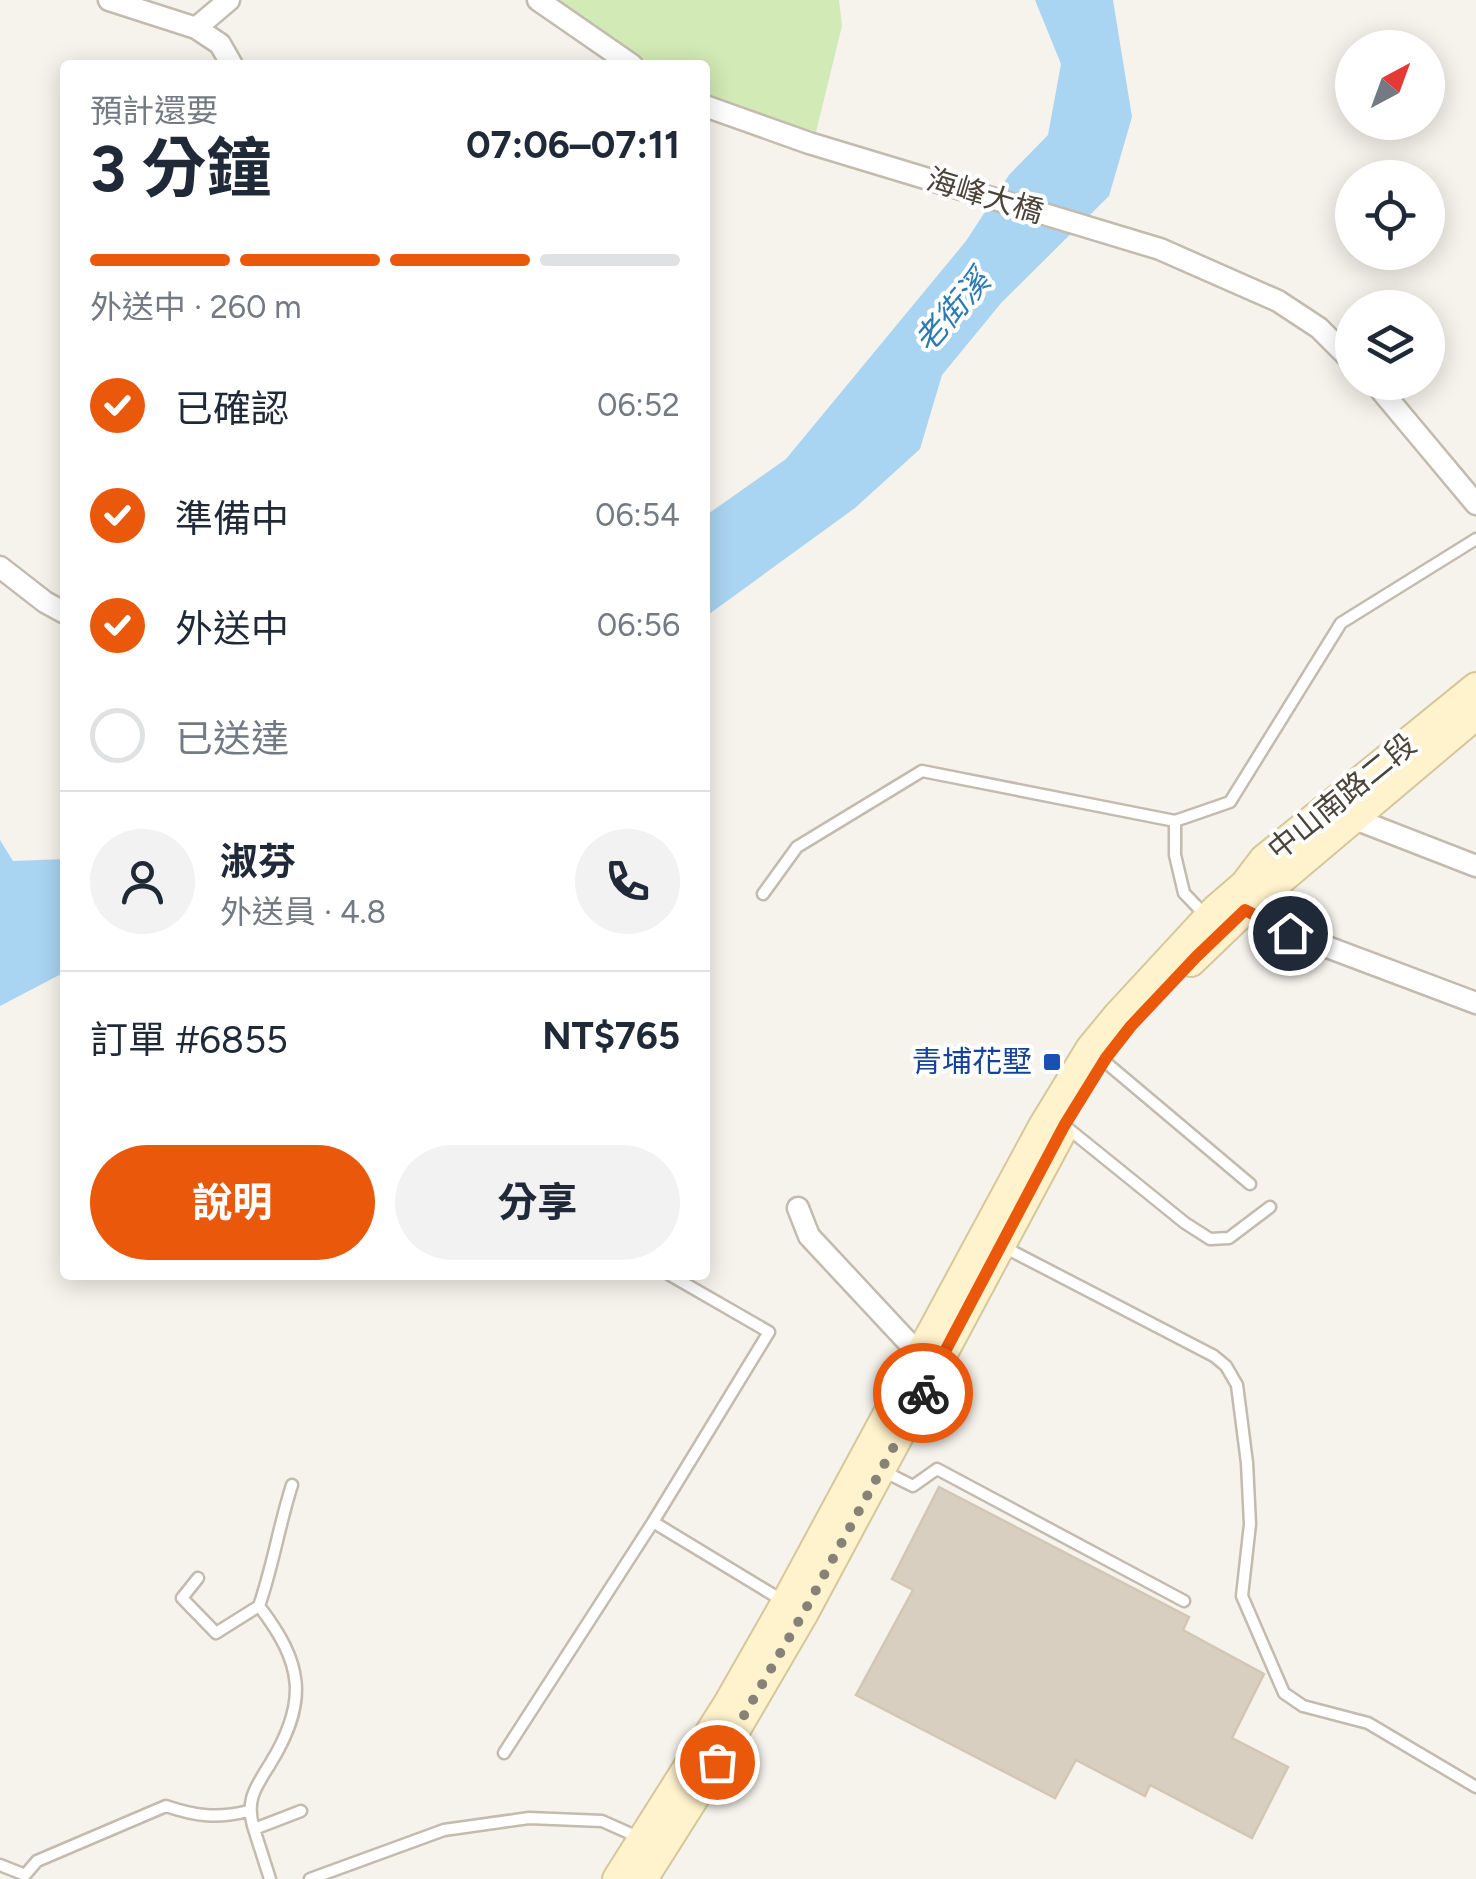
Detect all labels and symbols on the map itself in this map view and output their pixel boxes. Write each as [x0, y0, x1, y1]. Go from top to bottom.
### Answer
north arrow [1335, 30, 1445, 140]
street label: 海峰大橋 [922, 160, 1048, 231]
water label: 老街溪 [906, 259, 1000, 360]
street label: 中山南路二段 [1260, 726, 1423, 868]
pin [1248, 891, 1333, 976]
place label: 青埔花墅 [912, 1043, 1032, 1080]
marker: 青埔花墅 [1041, 1051, 1063, 1073]
courier [873, 1343, 973, 1443]
pin [675, 1720, 760, 1805]

